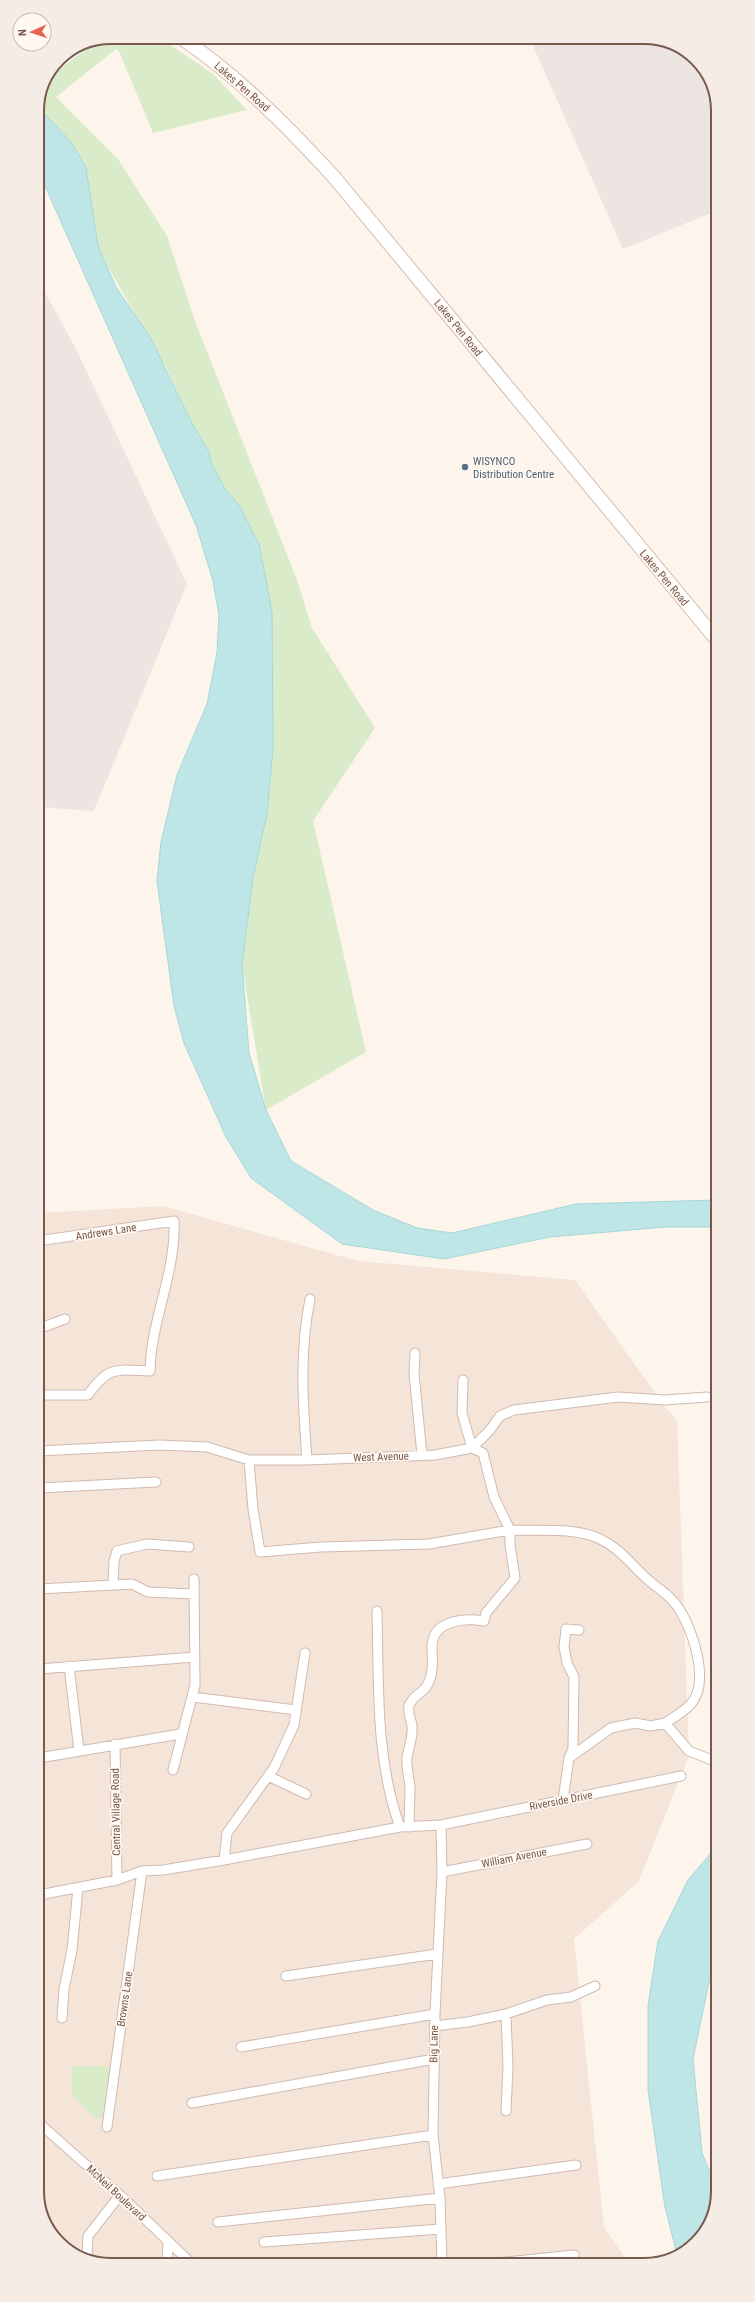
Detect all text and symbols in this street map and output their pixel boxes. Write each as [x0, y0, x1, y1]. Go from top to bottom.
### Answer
north arrow [12, 12, 52, 52]
text: N [16, 29, 29, 36]
street label: Lakes Pen Road [212, 59, 272, 115]
street label: Lakes Pen Road [431, 297, 485, 359]
place label: WISYNCO Distribution Centre [473, 455, 554, 481]
marker: WISYNCO Distribution Centre [460, 462, 470, 472]
street label: Lakes Pen Road [637, 547, 691, 609]
street label: Andrews Lane [75, 1221, 137, 1243]
street label: West Avenue [353, 1450, 409, 1464]
street label: Central Village Road [109, 1768, 123, 1856]
street label: Riverside Drive [528, 1789, 594, 1813]
street label: William Avenue [480, 1845, 548, 1871]
street label: Browns Lane [115, 1970, 135, 2028]
street label: Big Lane [427, 2025, 441, 2063]
street label: McNeil Boulevard [84, 2162, 148, 2224]

